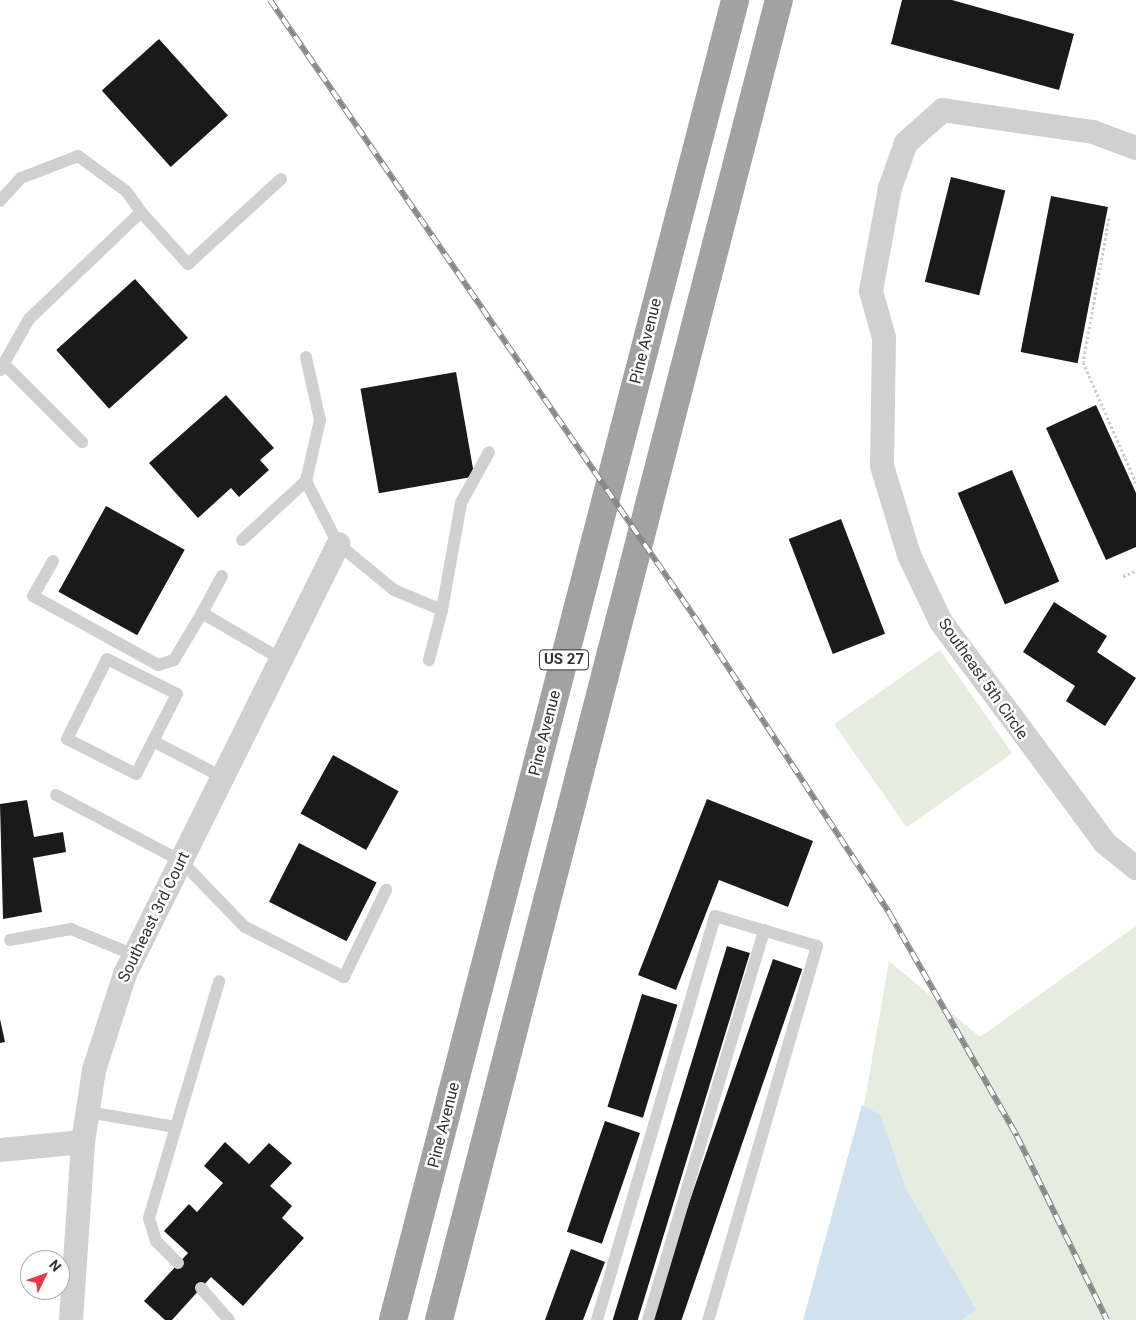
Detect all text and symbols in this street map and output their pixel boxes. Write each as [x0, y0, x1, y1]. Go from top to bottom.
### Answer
street label: Pine Avenue [626, 296, 666, 386]
street label: Southeast 5th Circle [934, 615, 1032, 743]
road number: US 27 [538, 648, 590, 672]
street label: Pine Avenue [525, 688, 565, 778]
street label: Southeast 3rd Court [114, 849, 194, 985]
street label: Pine Avenue [424, 1080, 464, 1170]
north arrow [20, 1250, 70, 1300]
text: N [46, 1257, 65, 1275]

